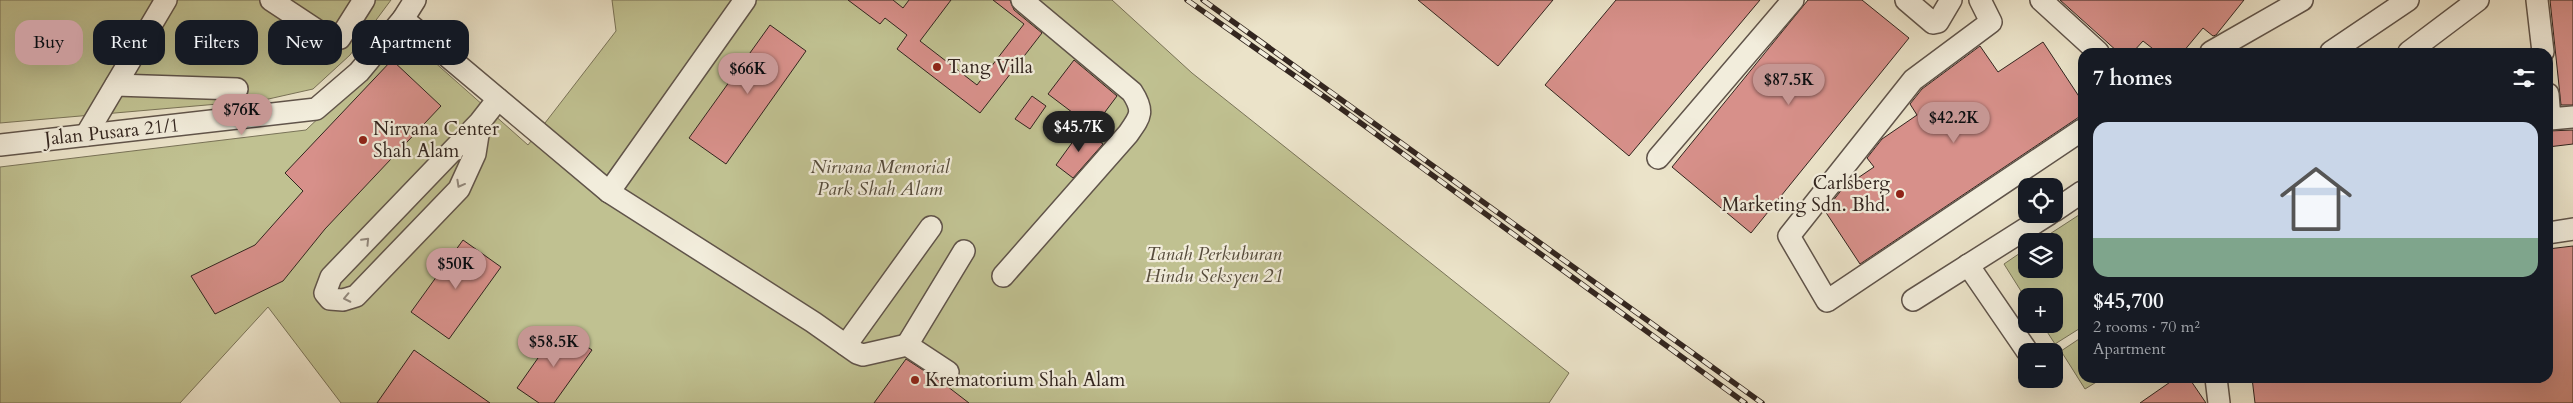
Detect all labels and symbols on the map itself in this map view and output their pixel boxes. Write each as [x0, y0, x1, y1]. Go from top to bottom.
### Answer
pin: $66K [718, 52, 778, 95]
place label: Tang Villa [947, 54, 1033, 80]
marker: Tang Villa [931, 61, 943, 73]
pin: $87.5K [1748, 64, 1830, 106]
pin: $76K [212, 94, 272, 136]
pin: $42.2K [1913, 102, 1995, 144]
pin: $45.7K [1038, 110, 1120, 153]
street label: Jalan Pusara 21/1 [40, 112, 181, 152]
place label: Nirvana Center Shah Alam [373, 116, 499, 164]
marker: Nirvana Center Shah Alam [357, 134, 369, 146]
park label: Nirvana Memorial Park Shah Alam [810, 154, 950, 202]
place label: Carlsberg Marketing Sdn. Bhd. [1722, 170, 1890, 218]
one-way arrow [456, 179, 466, 188]
marker: Carlsberg Marketing Sdn. Bhd. [1894, 188, 1906, 200]
one-way arrow [360, 238, 369, 247]
park label: Tanah Perkuburan Hindu Seksyen 21 [1145, 241, 1283, 289]
pin: $50K [426, 248, 486, 290]
one-way arrow [343, 293, 352, 303]
pin: $58.5K [513, 326, 595, 368]
place label: Krematorium Shah Alam [925, 367, 1126, 393]
marker: Krematorium Shah Alam [909, 374, 921, 386]

